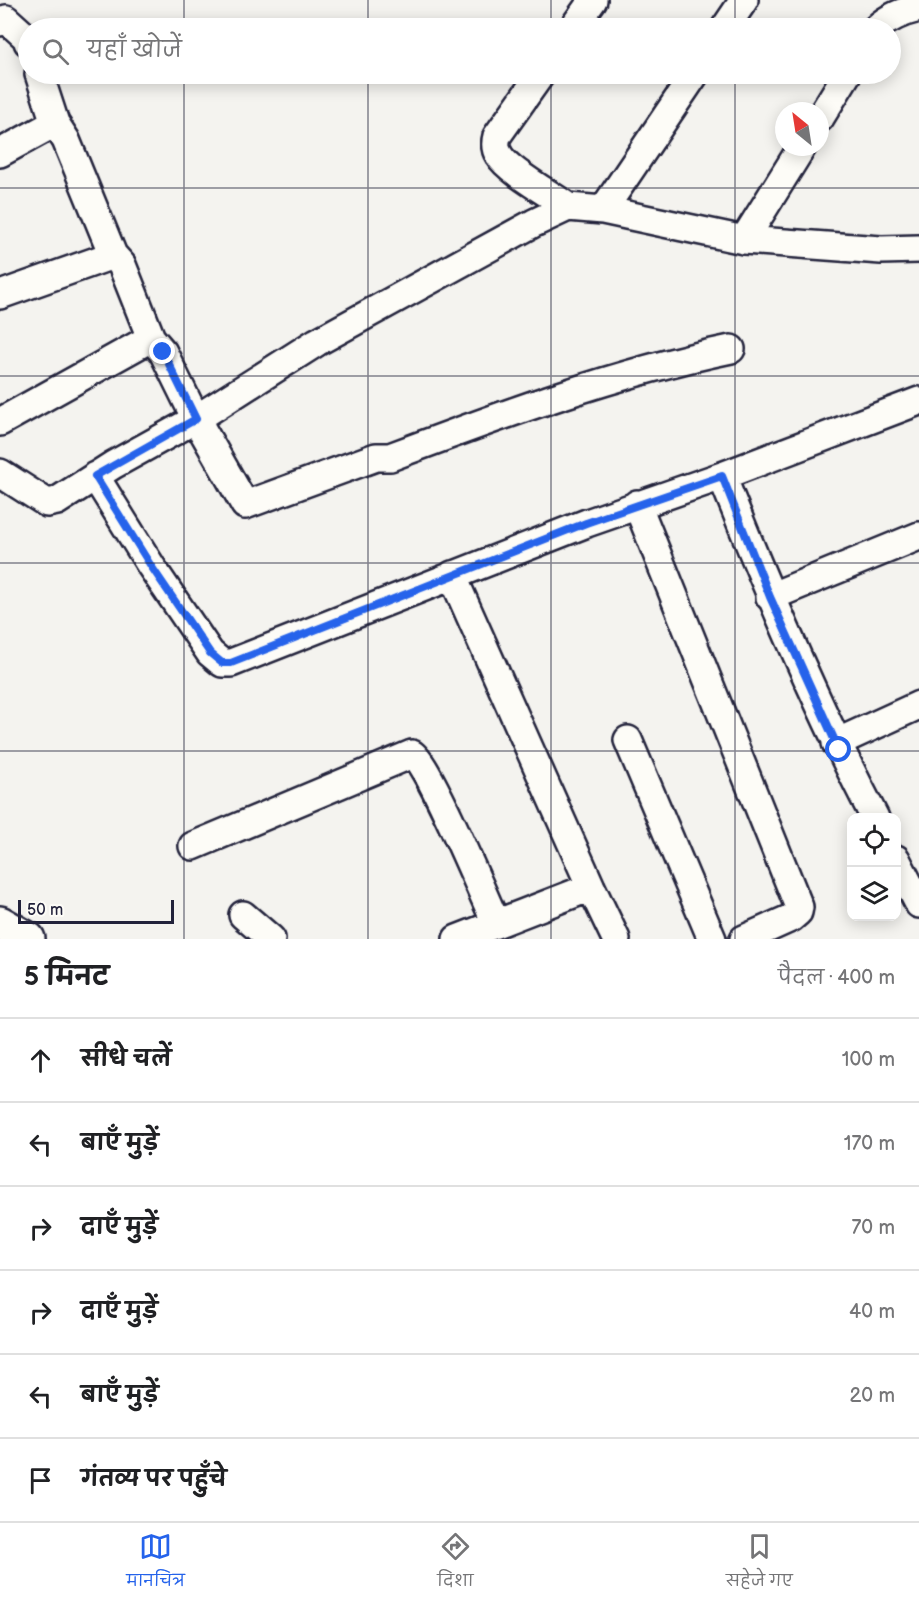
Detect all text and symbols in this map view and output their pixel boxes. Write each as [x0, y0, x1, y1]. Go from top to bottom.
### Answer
search box [18, 18, 901, 84]
icon: search [39, 35, 72, 68]
text: यहाँ खोजें [87, 37, 182, 64]
north arrow [775, 102, 829, 156]
route end [149, 338, 175, 364]
route start [825, 736, 851, 762]
map controls [847, 813, 901, 921]
button: locate [847, 813, 901, 867]
button: layers [847, 867, 901, 921]
scale bar [18, 897, 174, 924]
text: 50 m [27, 901, 63, 920]
text: 5 मिनट [24, 962, 109, 993]
text: पैदल · 400 m [778, 966, 895, 990]
icon: ahead [24, 1044, 57, 1077]
text: सीधे चलें [81, 1046, 171, 1073]
text: 100 m [842, 1048, 895, 1072]
icon: left [24, 1128, 57, 1161]
text: बाएँ मुड़ें [81, 1130, 159, 1157]
text: 170 m [844, 1132, 895, 1156]
icon: right [24, 1212, 57, 1245]
text: दाएँ मुड़ें [81, 1214, 158, 1241]
text: 70 m [851, 1216, 895, 1240]
icon: right [24, 1296, 57, 1329]
text: दाएँ मुड़ें [81, 1298, 158, 1325]
text: 40 m [849, 1300, 895, 1324]
icon: left [24, 1380, 57, 1413]
text: बाएँ मुड़ें [81, 1382, 159, 1409]
text: 20 m [850, 1384, 895, 1408]
icon: arrive [24, 1464, 57, 1497]
text: गंतव्य पर पहुँचे [81, 1466, 227, 1493]
tab: मानचित्र [126, 1530, 185, 1598]
tab: दिशा [437, 1530, 474, 1598]
tab: सहेजे गए [726, 1530, 793, 1598]

